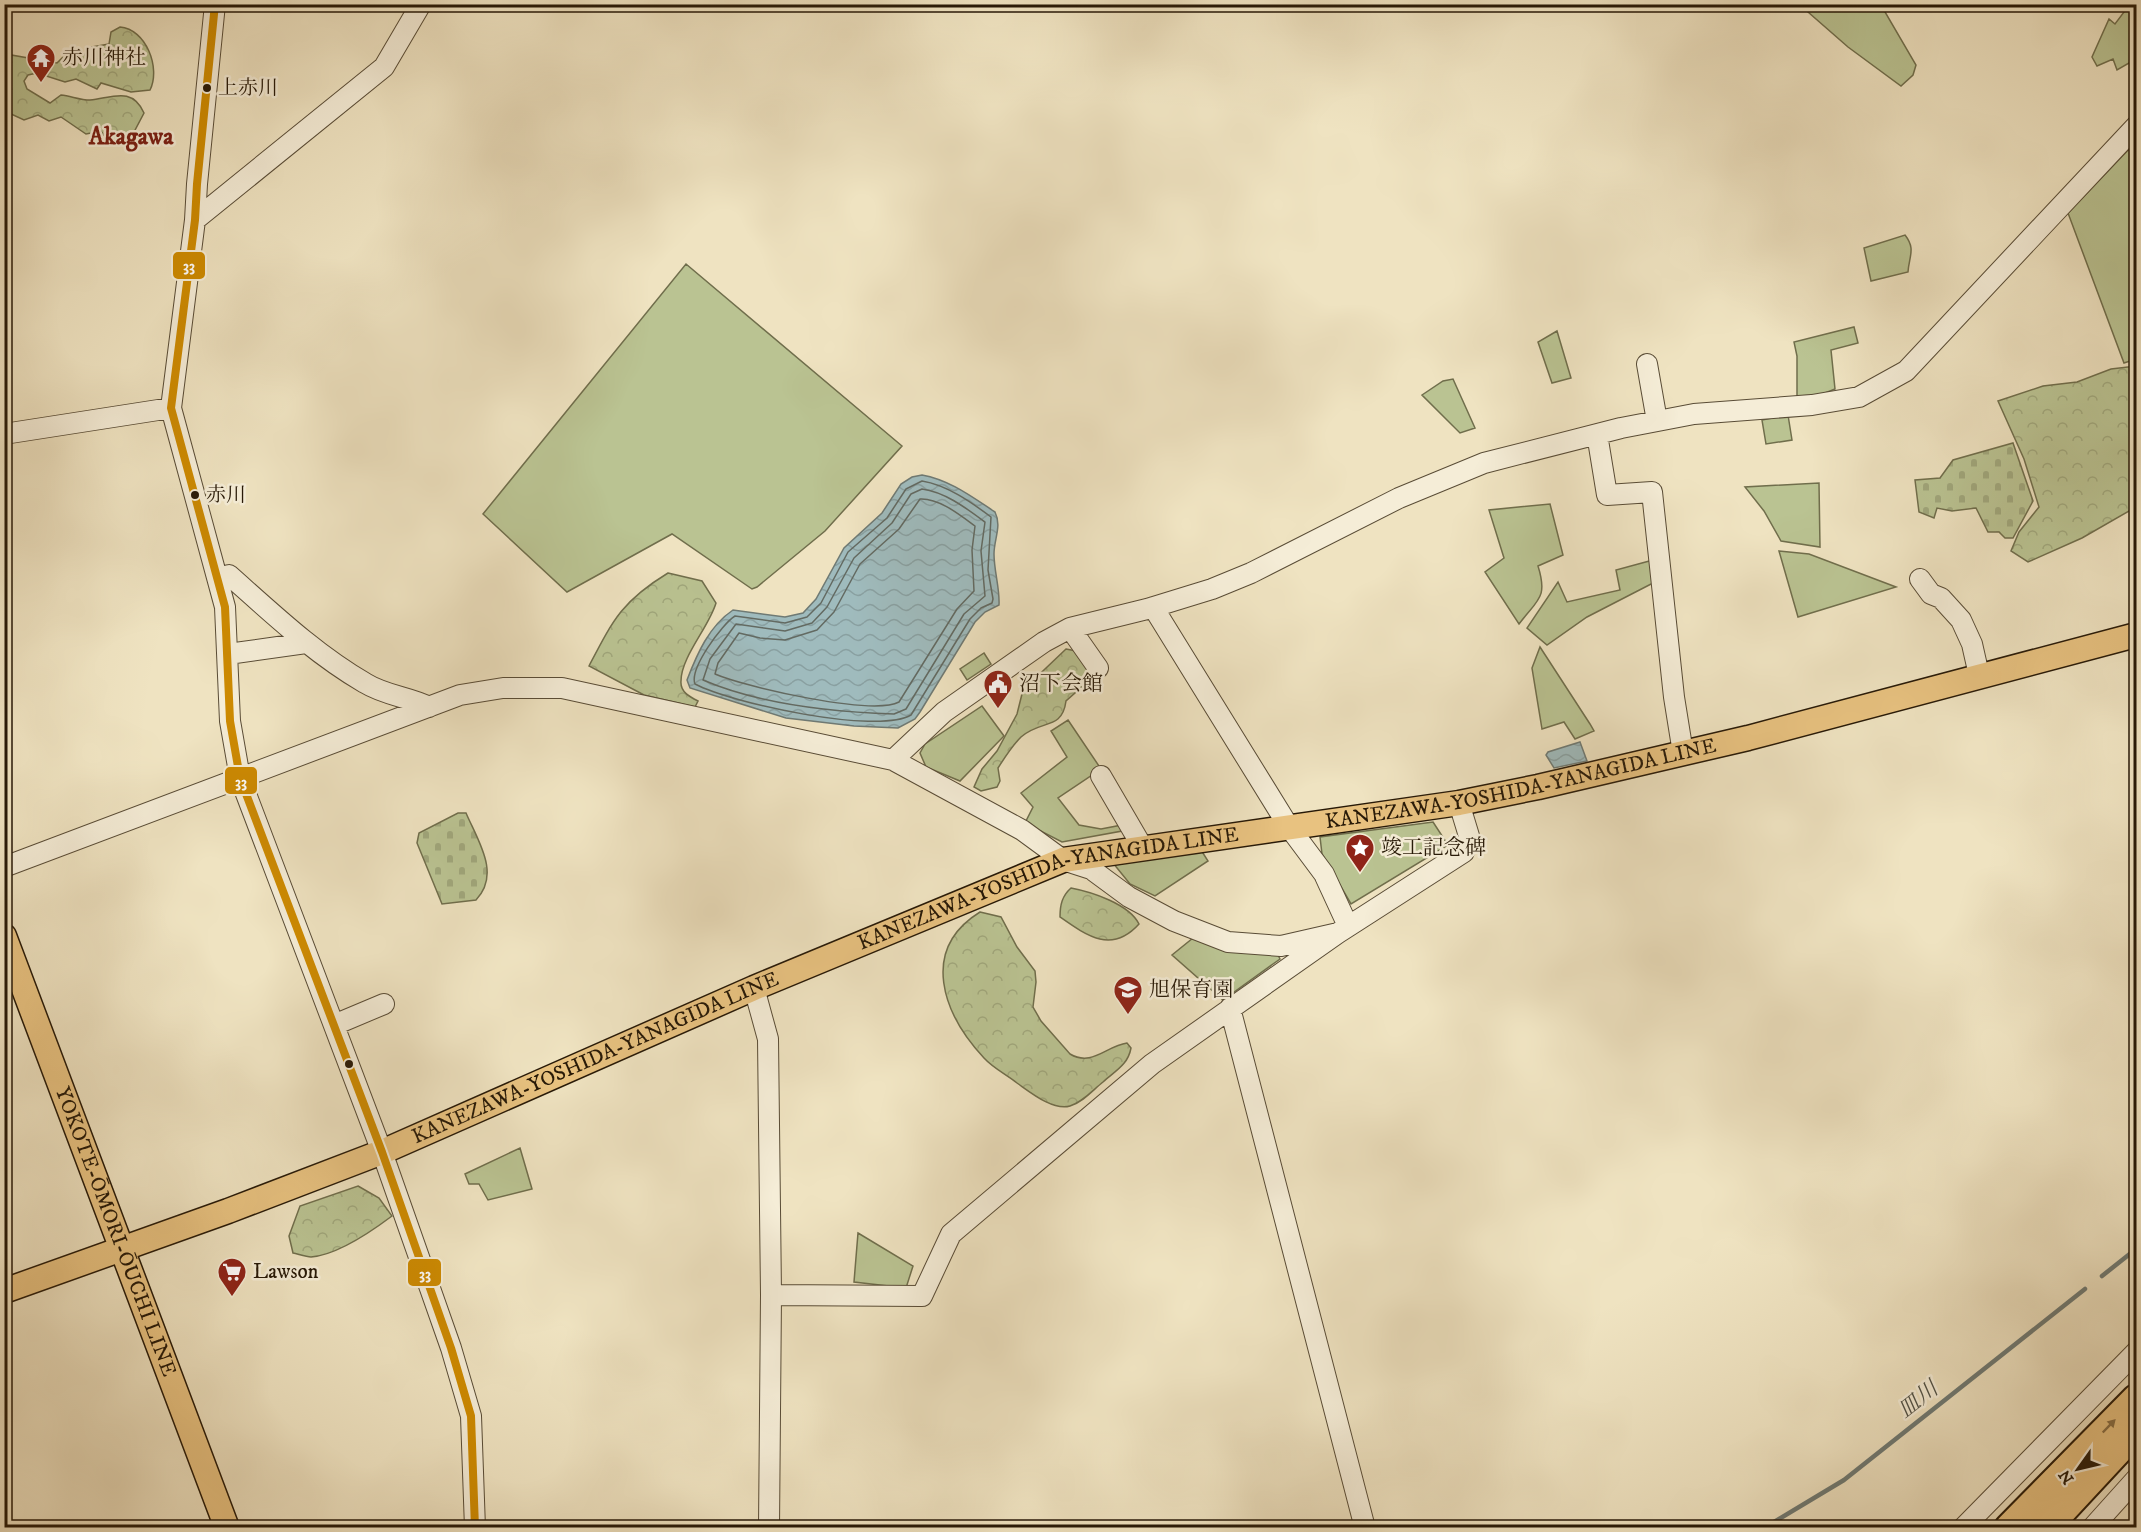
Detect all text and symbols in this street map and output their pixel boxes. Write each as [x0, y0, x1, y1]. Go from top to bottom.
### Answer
temple icon: 赤川神社 [25, 42, 57, 84]
place label: 赤川神社 [62, 45, 146, 71]
place label: 上赤川 [218, 76, 278, 101]
marker: 上赤川 [201, 82, 213, 94]
district label: Akagawa [88, 122, 174, 152]
line badge: 33 [172, 251, 206, 280]
text: 33 [183, 256, 195, 276]
place label: 赤川 [206, 483, 246, 508]
marker: 赤川 [189, 489, 201, 501]
public building icon: 沼下会館 [982, 668, 1014, 710]
place label: 沼下会館 [1019, 671, 1103, 697]
street label: KANEZAWA-YOSHIDA-YANAGIDA LINE [1324, 733, 1719, 835]
line badge: 33 [224, 766, 258, 795]
text: 33 [235, 772, 247, 792]
street label: KANEZAWA-YOSHIDA-YANAGIDA LINE [854, 822, 1240, 957]
place icon: 竣工記念碑 [1344, 832, 1376, 874]
place label: 竣工記念碑 [1381, 835, 1486, 861]
street label: KANEZAWA-YOSHIDA-YANAGIDA LINE [408, 966, 783, 1150]
school or university icon: 旭保育園 [1112, 974, 1144, 1016]
place label: 旭保育園 [1149, 977, 1233, 1003]
unlabelled marker [343, 1058, 355, 1070]
street label: YOKOTE-ŌMORI-ŌUCHI LINE [49, 1083, 182, 1380]
supermarket icon: Lawson [216, 1256, 248, 1298]
line badge: 33 [407, 1258, 442, 1287]
place label: Lawson [253, 1259, 319, 1285]
text: 33 [419, 1264, 431, 1284]
water label: 皿川 [1892, 1375, 1945, 1424]
one-way arrow [2102, 1418, 2116, 1433]
north arrow [2048, 1439, 2108, 1499]
text: N [2054, 1466, 2078, 1488]

